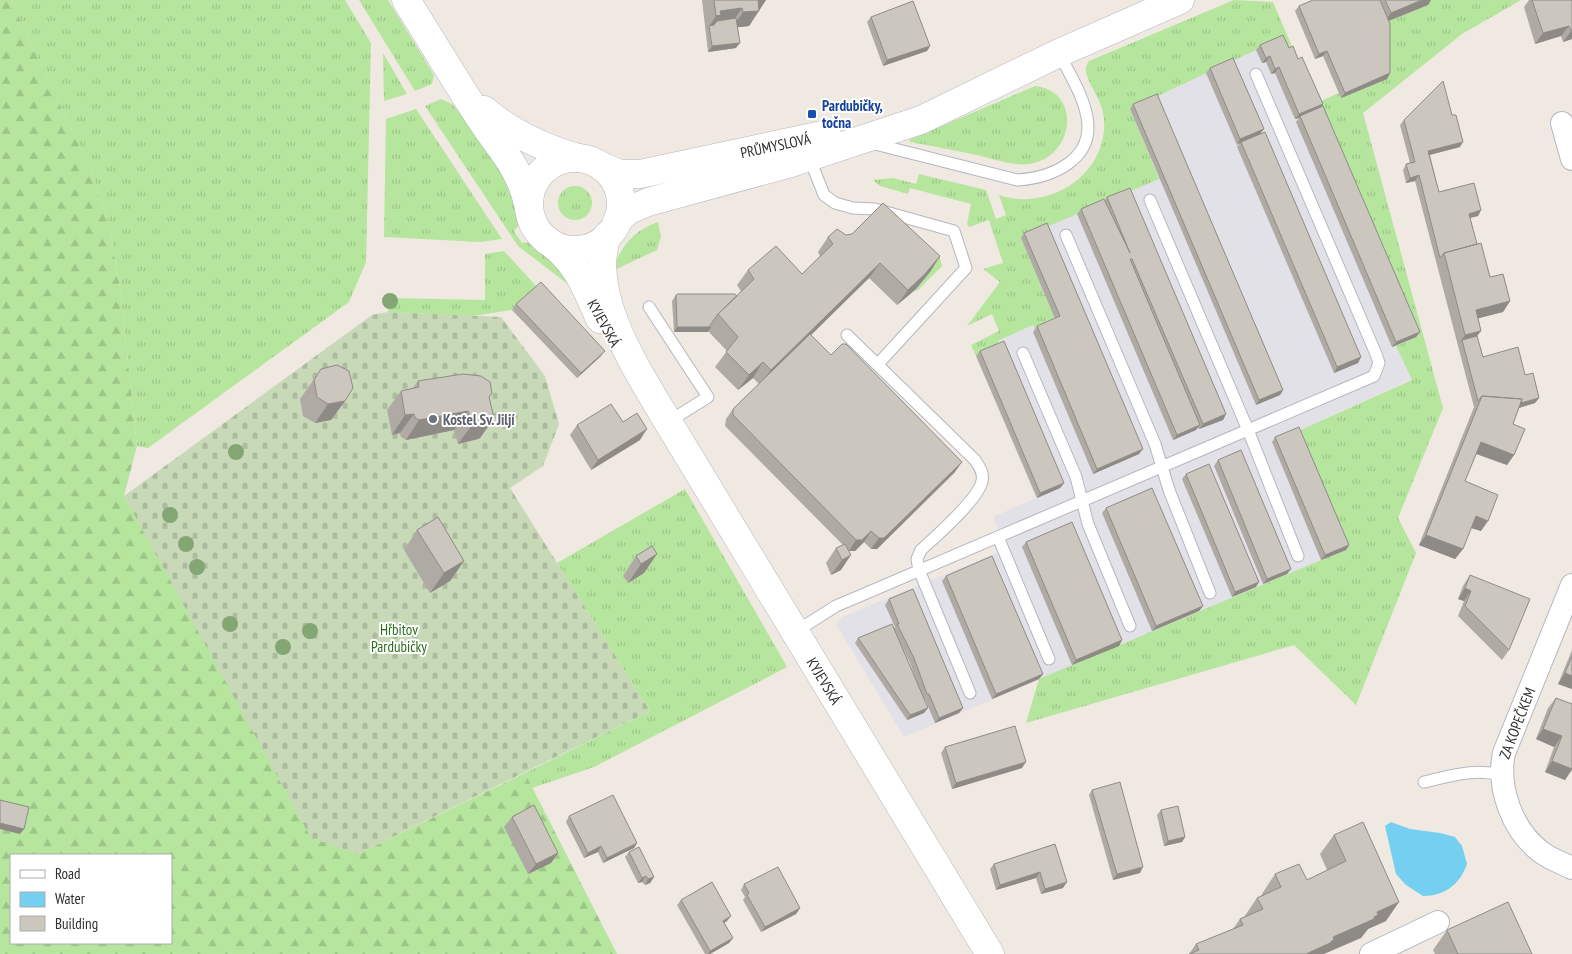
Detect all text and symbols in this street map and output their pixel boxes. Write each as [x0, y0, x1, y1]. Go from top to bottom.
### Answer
place label: Pardubičky, točna [822, 96, 883, 132]
marker: Pardubičky, točna [806, 108, 818, 120]
street label: PRŮMYSLOVÁ [738, 128, 813, 162]
street label: KYJEVSKÁ [583, 296, 625, 351]
place label: Kostel Sv. Jiljí [443, 410, 515, 429]
marker: Kostel Sv. Jiljí [427, 413, 439, 425]
park label: Hřbitov Pardubičky [371, 620, 427, 656]
street label: KYJEVSKÁ [803, 654, 846, 708]
street label: ZA KOPEČKEM [1495, 685, 1539, 761]
legend [10, 854, 172, 944]
text: Road [55, 864, 81, 883]
text: Water [55, 889, 86, 908]
text: Building [55, 914, 98, 933]

